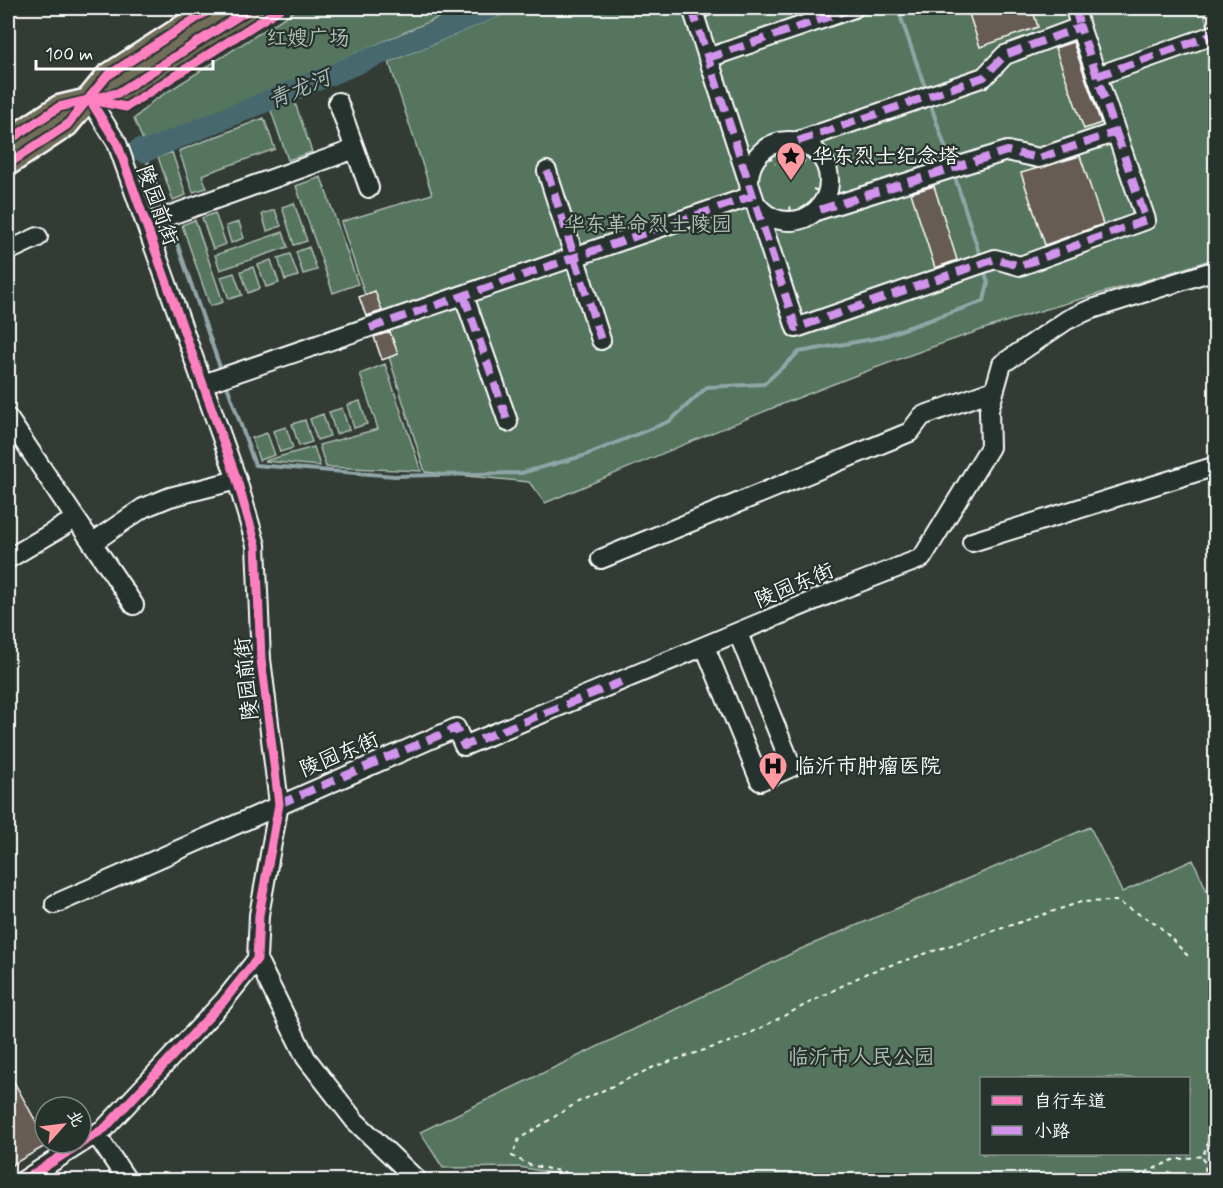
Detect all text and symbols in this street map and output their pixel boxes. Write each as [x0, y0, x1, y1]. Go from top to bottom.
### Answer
park label: 红嫂广场 [266, 25, 350, 53]
scale bar [36, 33, 213, 71]
text: 100 m [45, 43, 93, 67]
water label: 青龙河 [264, 63, 338, 116]
place icon: 华东烈士纪念塔 [775, 140, 807, 182]
place label: 华东烈士纪念塔 [812, 143, 959, 171]
street label: 陵园前街 [130, 161, 185, 250]
park label: 华东革命烈士陵园 [564, 211, 732, 239]
street label: 陵园东街 [750, 557, 839, 615]
street label: 陵园前街 [229, 636, 265, 722]
street label: 陵园东街 [295, 726, 384, 784]
hospital icon: 临沂市肿瘤医院 [757, 750, 789, 792]
place label: 临沂市肿瘤医院 [794, 753, 941, 781]
park label: 临沂市人民公园 [788, 1044, 935, 1072]
legend [980, 1077, 1190, 1155]
text: 自行车道 [1034, 1090, 1106, 1114]
north arrow [33, 1095, 93, 1155]
text: 北 [62, 1107, 88, 1131]
text: 小路 [1034, 1120, 1070, 1144]

